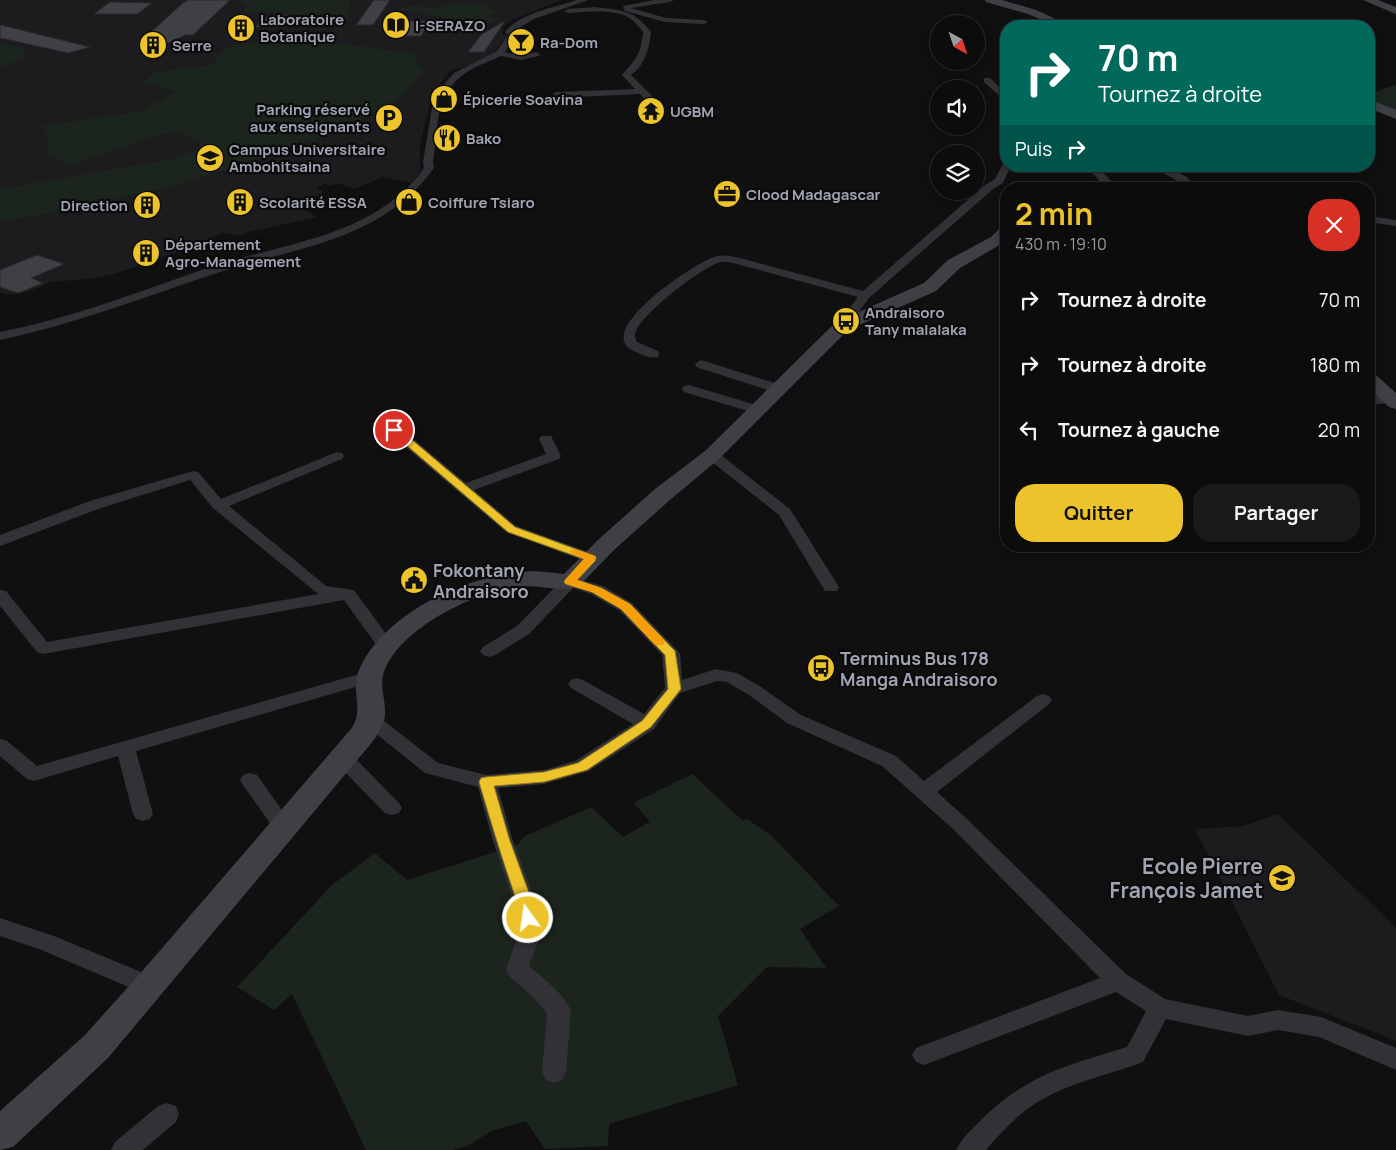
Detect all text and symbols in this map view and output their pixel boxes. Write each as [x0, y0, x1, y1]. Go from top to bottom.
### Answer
place label: Laboratoire Botanique [260, 9, 344, 47]
library icon: I-SERAZO [381, 10, 411, 40]
building icon: Laboratoire Botanique [226, 13, 256, 43]
place label: I-SERAZO [415, 15, 485, 36]
north arrow [930, 15, 985, 70]
map controls [930, 15, 985, 200]
bar icon: Ra-Dom [506, 27, 536, 57]
building icon: Serre [138, 30, 168, 60]
place label: Ra-Dom [540, 32, 598, 53]
text: 70 m [1098, 34, 1178, 82]
place label: Serre [172, 35, 212, 56]
icon: right [1015, 40, 1080, 105]
text: Tournez à droite [1098, 79, 1262, 109]
button: sound [930, 80, 985, 135]
shop icon: Épicerie Soavina [429, 84, 459, 114]
place label: Épicerie Soavina [463, 89, 583, 110]
temple icon: UGBM [636, 96, 666, 126]
place label: Parking réservé aux enseignants [250, 99, 370, 137]
place label: UGBM [670, 101, 714, 122]
parking icon: Parking réservé aux enseignants [374, 103, 404, 133]
restaurant icon: Bako [432, 123, 462, 153]
place label: Bako [466, 128, 501, 149]
icon: right [1062, 135, 1090, 163]
text: Puis [1015, 136, 1052, 162]
place label: Campus Universitaire Ambohitsaina [229, 139, 386, 177]
school or university icon: Campus Universitaire Ambohitsaina [195, 143, 225, 173]
button: layers [930, 145, 985, 200]
office icon: Clood Madagascar [712, 179, 742, 209]
place label: Clood Madagascar [746, 184, 881, 205]
building icon: Scolarité ESSA [225, 187, 255, 217]
shop icon: Coiffure Tsiaro [394, 187, 424, 217]
building icon: Direction [132, 190, 162, 220]
place label: Scolarité ESSA [259, 192, 367, 213]
place label: Coiffure Tsiaro [428, 192, 535, 213]
text: 2 min [1015, 193, 1093, 234]
place label: Direction [60, 195, 128, 216]
button: close [1308, 199, 1360, 251]
text: 430 m · 19:10 [1015, 233, 1107, 255]
place label: Département Agro-Management [165, 234, 301, 272]
building icon: Département Agro-Management [131, 238, 161, 268]
icon: right [1015, 286, 1043, 314]
text: Tournez à droite [1058, 287, 1206, 313]
text: 70 m [1319, 287, 1360, 313]
place label: Andraisoro Tany malalaka [865, 302, 967, 340]
bus stop icon: Andraisoro Tany malalaka [831, 306, 861, 336]
icon: right [1015, 351, 1043, 379]
text: Tournez à droite [1058, 352, 1206, 378]
text: 180 m [1310, 352, 1360, 378]
pin [373, 409, 415, 451]
icon: arrive [380, 416, 408, 444]
icon: left [1015, 416, 1043, 444]
text: Tournez à gauche [1058, 417, 1220, 443]
text: 20 m [1318, 417, 1360, 443]
button: Quitter [1015, 484, 1183, 542]
button: Partager [1193, 484, 1360, 542]
place label: Fokontany Andraisoro [433, 558, 529, 603]
public building icon: Fokontany Andraisoro [399, 565, 429, 595]
place label: Terminus Bus 178 Manga Andraisoro [840, 646, 998, 691]
bus stop icon: Terminus Bus 178 Manga Andraisoro [806, 653, 836, 683]
place label: Ecole Pierre François Jamet [1110, 852, 1263, 904]
school or university icon: Ecole Pierre François Jamet [1267, 863, 1297, 893]
position arrow [501, 891, 553, 943]

